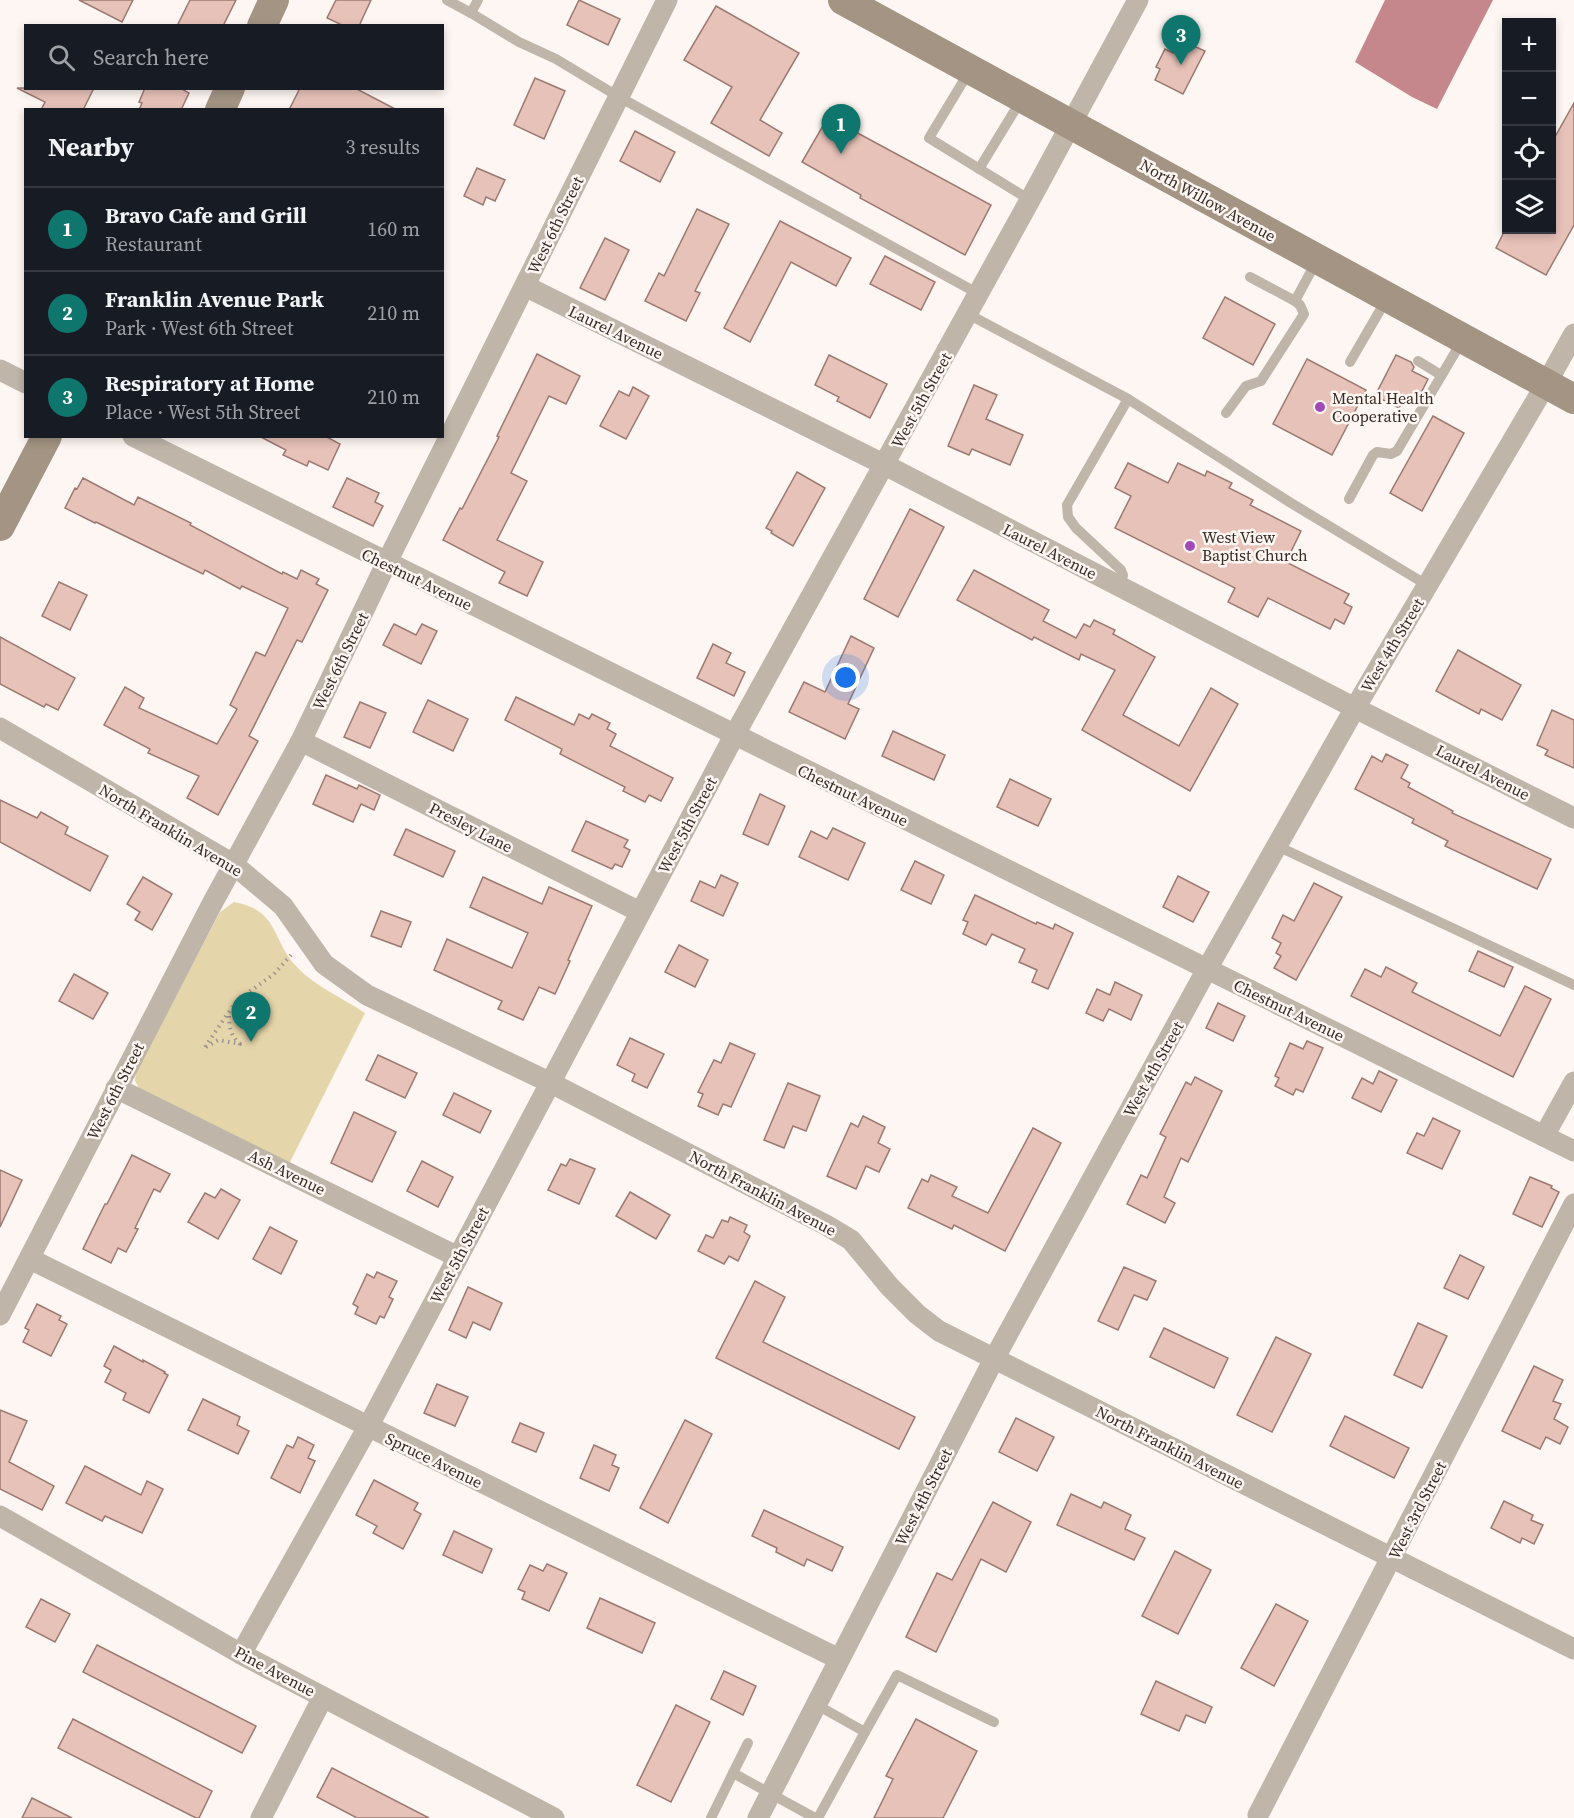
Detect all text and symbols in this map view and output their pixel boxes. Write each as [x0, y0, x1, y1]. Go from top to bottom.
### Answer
pin: 3 [1162, 16, 1200, 65]
map controls [1502, 18, 1556, 234]
button: + [1502, 18, 1556, 72]
search box [24, 24, 444, 90]
icon: search [45, 41, 78, 74]
text: Search here [93, 42, 209, 72]
button: − [1502, 72, 1556, 126]
pin: 1 [822, 104, 860, 154]
button: locate [1502, 126, 1556, 180]
text: Nearby [48, 129, 134, 165]
text: 3 results [345, 133, 420, 161]
street label: North Willow Avenue [1136, 154, 1280, 246]
street label: West 6th Street [522, 172, 589, 278]
button: layers [1502, 180, 1556, 234]
text: Bravo Cafe and Grill [105, 200, 307, 230]
text: 1 [62, 215, 73, 243]
text: 160 m [367, 215, 420, 243]
text: Restaurant [105, 230, 202, 258]
text: Franklin Avenue Park [105, 284, 324, 314]
text: 2 [62, 299, 73, 327]
text: 210 m [367, 299, 420, 327]
street label: Laurel Avenue [565, 300, 667, 364]
text: Park · West 6th Street [105, 314, 294, 342]
street label: West 5th Street [886, 348, 957, 452]
text: Respiratory at Home [105, 368, 314, 398]
text: 3 [62, 383, 73, 411]
text: 210 m [367, 383, 420, 411]
place label: Mental Health Cooperative [1332, 387, 1434, 427]
text: Place · West 5th Street [105, 398, 300, 426]
marker: Mental Health Cooperative [1313, 400, 1327, 414]
street label: Laurel Avenue [999, 518, 1101, 584]
place label: West View Baptist Church [1202, 526, 1308, 566]
marker: West View Baptist Church [1183, 539, 1197, 553]
street label: Chestnut Avenue [358, 543, 476, 615]
street label: West 4th Street [1355, 593, 1429, 696]
street label: West 6th Street [307, 608, 374, 714]
your location [831, 663, 860, 692]
street label: Laurel Avenue [1432, 739, 1534, 805]
street label: Chestnut Avenue [794, 759, 912, 831]
street label: West 5th Street [652, 772, 722, 877]
street label: North Franklin Avenue [95, 778, 247, 882]
street label: Presley Lane [425, 797, 517, 857]
street label: Chestnut Avenue [1230, 974, 1348, 1046]
pin: 2 [232, 992, 270, 1042]
street label: West 4th Street [1118, 1017, 1189, 1121]
street label: West 6th Street [81, 1038, 149, 1143]
street label: Ash Avenue [245, 1144, 329, 1200]
street label: North Franklin Avenue [686, 1145, 840, 1241]
street label: West 5th Street [424, 1202, 494, 1307]
street label: North Franklin Avenue [1092, 1400, 1248, 1494]
street label: Spruce Avenue [382, 1427, 486, 1493]
street label: West 4th Street [889, 1444, 957, 1549]
street label: West 3rd Street [1383, 1457, 1451, 1563]
street label: Pine Avenue [231, 1641, 319, 1701]

